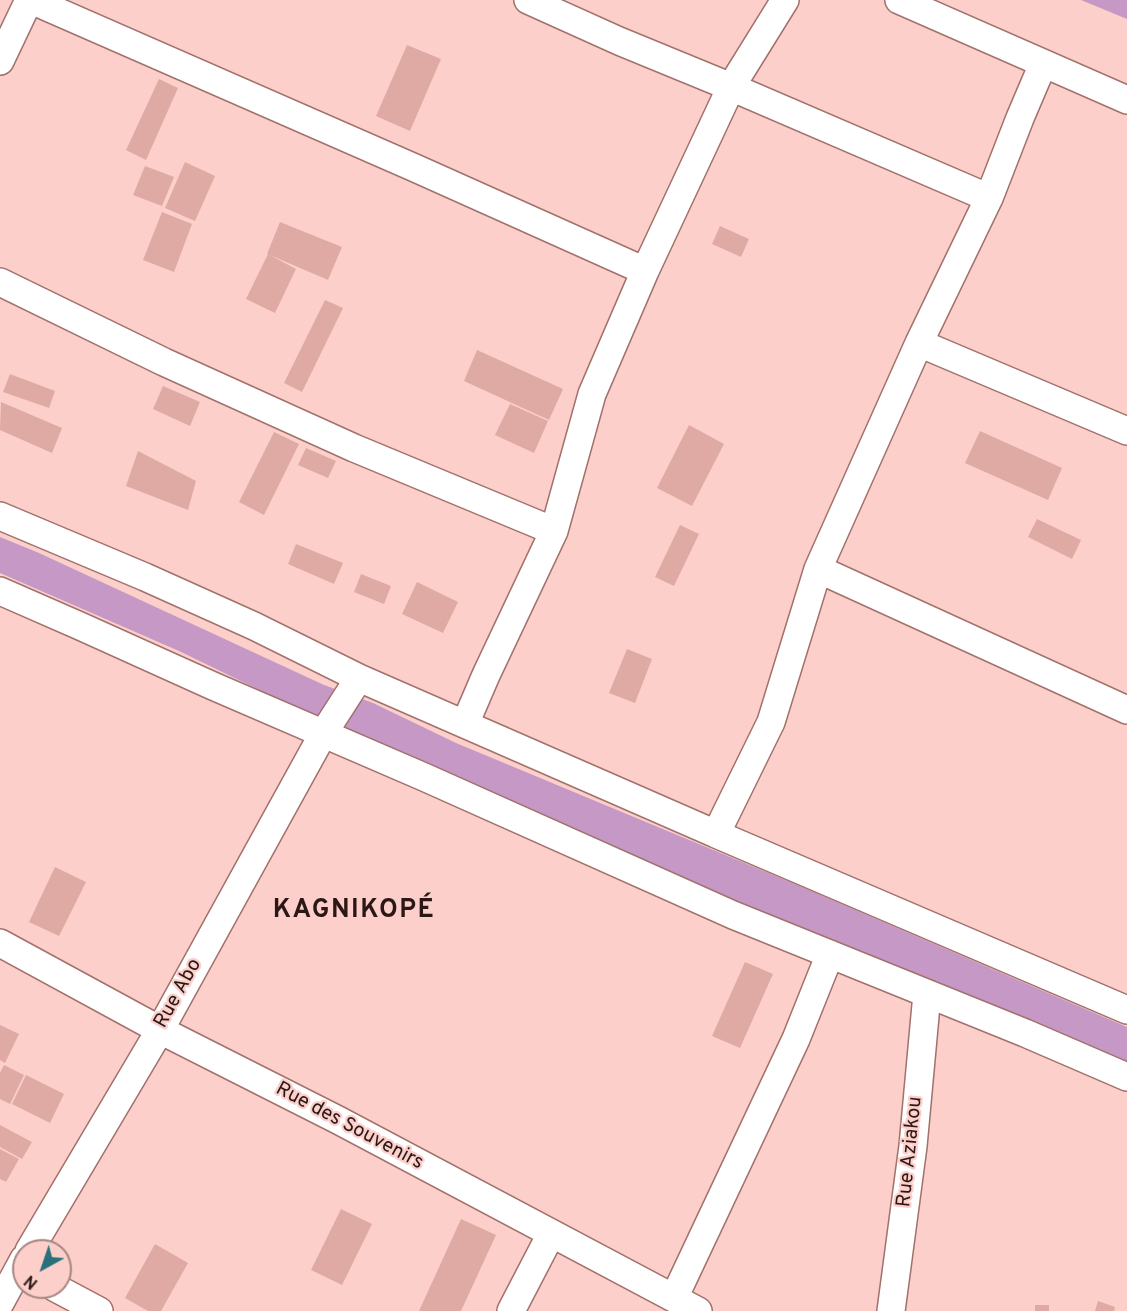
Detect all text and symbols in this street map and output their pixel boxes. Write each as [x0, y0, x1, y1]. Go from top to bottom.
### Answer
district label: KAGNIKOPÉ [273, 896, 435, 928]
street label: Rue Abo [150, 955, 208, 1033]
street label: Rue des Souvenirs [271, 1078, 427, 1176]
street label: Rue Aziakou [893, 1095, 929, 1209]
north arrow [12, 1239, 72, 1299]
text: N [21, 1270, 43, 1293]

